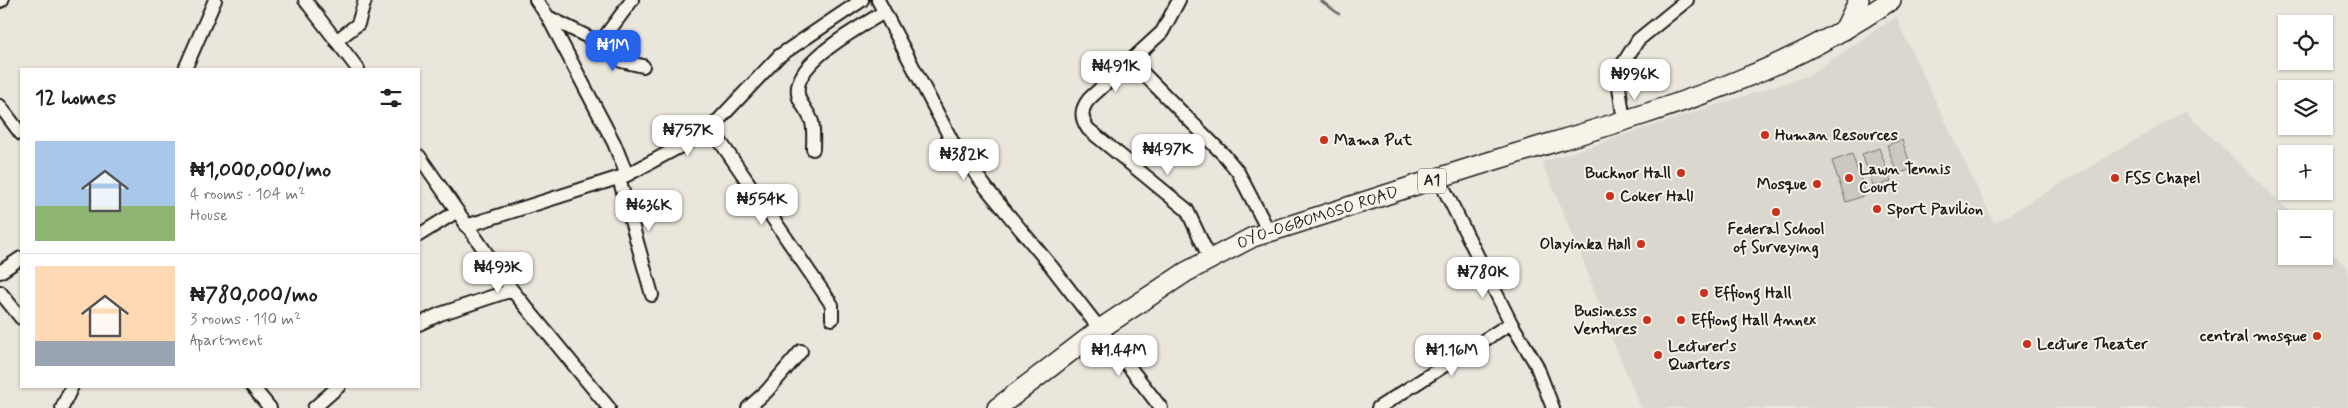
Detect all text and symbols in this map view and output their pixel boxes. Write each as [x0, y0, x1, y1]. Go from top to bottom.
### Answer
map controls [2278, 15, 2333, 265]
button: locate [2278, 15, 2333, 70]
pin: ₦1M [589, 30, 637, 72]
text: ₦1M [597, 35, 629, 56]
pin: ₦491K [1081, 51, 1151, 93]
text: ₦491K [1092, 56, 1140, 77]
pin: ₦996K [1600, 58, 1670, 101]
text: ₦996K [1611, 64, 1659, 85]
button: layers [2278, 80, 2333, 135]
text: 12 homes [35, 84, 116, 112]
icon: filters [377, 84, 405, 112]
pin: ₦757K [653, 114, 723, 157]
text: ₦757K [663, 120, 713, 141]
place label: Human Resources [1775, 125, 1898, 146]
marker: Human Resources [1759, 129, 1771, 141]
place label: Mama Put [1334, 130, 1413, 151]
pin: ₦497K [1133, 134, 1203, 176]
marker: Mama Put [1318, 134, 1330, 146]
pin: ₦382K [929, 138, 999, 181]
text: ₦497K [1143, 139, 1193, 160]
text: ₦382K [940, 144, 988, 165]
button: + [2278, 145, 2333, 200]
text: ₦1,000,000/mo [190, 156, 331, 184]
place label: Lawn Tennis Court [1859, 159, 1951, 198]
icon: home [75, 161, 135, 221]
place label: Bucknor Hall [1585, 163, 1671, 184]
marker: Bucknor Hall [1675, 167, 1687, 179]
road number: A1 [1418, 168, 1446, 194]
place label: FSS Chapel [2125, 168, 2200, 189]
marker: Lawn Tennis Court [1843, 172, 1855, 184]
marker: FSS Chapel [2109, 172, 2121, 184]
place label: Mosque [1757, 174, 1807, 195]
marker: Mosque [1811, 178, 1823, 190]
street label: OYO-OGBOMOSO ROAD [1233, 181, 1401, 254]
text: 4 rooms · 104 m² [190, 184, 305, 205]
pin: ₦554K [727, 184, 797, 226]
place label: Coker Hall [1620, 186, 1693, 207]
text: ₦554K [737, 189, 787, 210]
pin: ₦636K [614, 190, 684, 232]
marker: Coker Hall [1604, 190, 1616, 202]
text: ₦636K [626, 195, 672, 216]
place label: Sport Pavilion [1887, 199, 1983, 220]
marker: Sport Pavilion [1871, 203, 1883, 215]
text: House [190, 205, 228, 226]
marker: Federal School of Surveying [1770, 206, 1782, 218]
button: − [2278, 210, 2333, 265]
place label: Federal School of Surveying [1727, 219, 1825, 259]
place label: Olayinka Hall [1540, 234, 1631, 255]
marker: Olayinka Hall [1635, 238, 1647, 250]
pin: ₦493K [463, 252, 533, 294]
pin: ₦780K [1448, 256, 1518, 299]
text: ₦493K [474, 257, 522, 278]
text: ₦780K [1458, 262, 1508, 283]
text: ₦780,000/mo [190, 281, 318, 309]
place label: Effiong Hall [1714, 283, 1791, 306]
icon: home [75, 286, 135, 346]
marker: Effiong Hall [1698, 287, 1710, 299]
place label: Business Ventures [1574, 301, 1637, 340]
text: 3 rooms · 110 m² [190, 309, 301, 330]
place label: Effiong Hall Annex [1691, 310, 1816, 333]
marker: Business Ventures [1641, 314, 1653, 326]
marker: Effiong Hall Annex [1675, 314, 1687, 326]
place label: central mosque [2200, 326, 2307, 347]
text: Apartment [190, 330, 263, 351]
marker: central mosque [2311, 330, 2323, 342]
pin: ₦1.44M [1078, 334, 1160, 377]
pin: ₦1.16M [1411, 334, 1493, 377]
place label: Lecture Theater [2037, 334, 2148, 355]
place label: Lecturer's Quarters [1668, 336, 1737, 375]
marker: Lecture Theater [2021, 338, 2033, 350]
text: ₦1.44M [1091, 340, 1147, 361]
text: ₦1.16M [1426, 340, 1478, 361]
marker: Lecturer's Quarters [1652, 349, 1664, 361]

